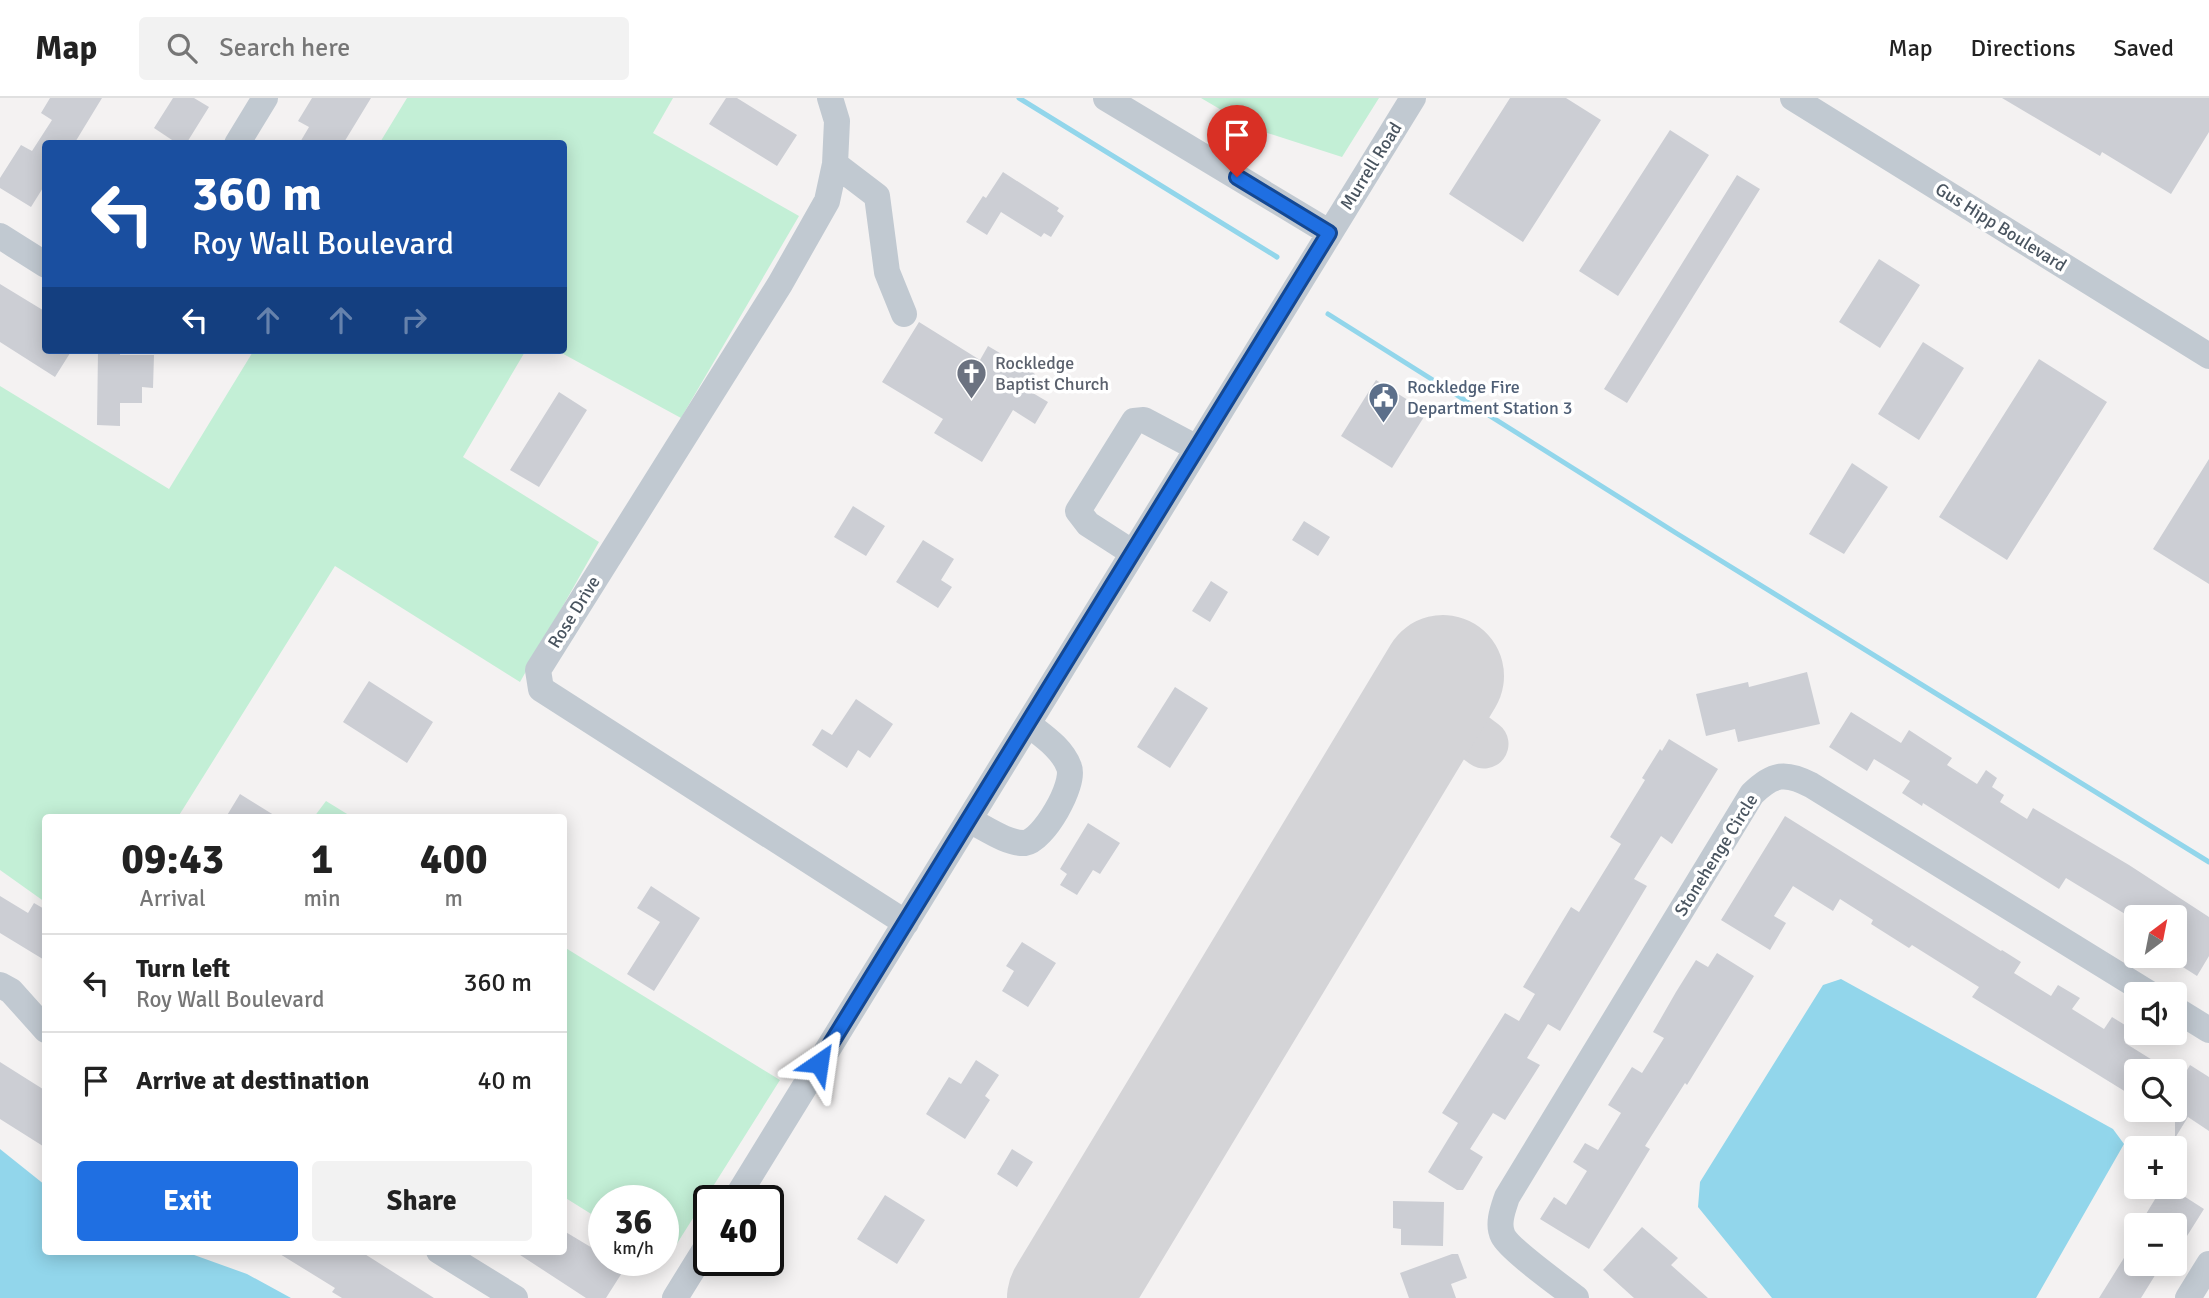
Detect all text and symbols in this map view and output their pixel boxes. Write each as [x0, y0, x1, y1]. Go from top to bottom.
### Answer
search box [139, 17, 629, 80]
text: Map [35, 28, 97, 69]
icon: search [163, 29, 201, 67]
text: Search here [219, 32, 350, 64]
text: Map [1888, 33, 1933, 63]
text: Directions [1971, 33, 2076, 63]
text: Saved [2114, 33, 2174, 63]
pin [1207, 105, 1267, 177]
icon: arrive [1218, 116, 1256, 154]
street label: Murrell Road [1335, 118, 1407, 214]
text: 360 m [192, 164, 322, 224]
icon: left [77, 168, 168, 259]
street label: Gus Hipp Boulevard [1931, 178, 2071, 276]
text: Roy Wall Boulevard [192, 224, 454, 263]
icon: left [176, 301, 214, 339]
icon: ahead [249, 301, 287, 339]
icon: ahead [322, 301, 360, 339]
icon: right [395, 301, 433, 339]
place label: Rockledge Baptist Church [995, 352, 1109, 395]
church icon: Rockledge Baptist Church [955, 356, 989, 400]
place label: Rockledge Fire Department Station 3 [1407, 376, 1572, 419]
public building icon: Rockledge Fire Department Station 3 [1367, 380, 1401, 424]
street label: Rose Drive [543, 572, 605, 652]
street label: Stonehenge Circle [1670, 790, 1762, 920]
text: 09:43 [121, 834, 224, 885]
text: 1 [311, 834, 333, 885]
text: 400 [420, 834, 488, 885]
text: Arrival [140, 884, 206, 913]
text: min [303, 884, 341, 913]
text: m [445, 884, 463, 913]
north arrow [2124, 905, 2188, 968]
map controls [2124, 905, 2187, 1276]
text: Turn left [136, 953, 230, 985]
icon: left [77, 964, 115, 1002]
text: 360 m [463, 967, 532, 999]
button: sound [2124, 982, 2187, 1045]
text: Roy Wall Boulevard [136, 985, 324, 1014]
position arrow [782, 1026, 856, 1100]
button: search [2124, 1059, 2187, 1122]
icon: arrive [77, 1062, 115, 1100]
text: Arrive at destination [136, 1065, 369, 1097]
text: 40 m [477, 1065, 532, 1097]
button: + [2124, 1136, 2187, 1199]
button: Exit [77, 1161, 298, 1241]
button: Share [312, 1161, 532, 1241]
speed limit sign: 40 [693, 1185, 784, 1276]
text: 36 [615, 1200, 652, 1243]
button: − [2124, 1213, 2187, 1276]
text: km/h [613, 1237, 654, 1259]

